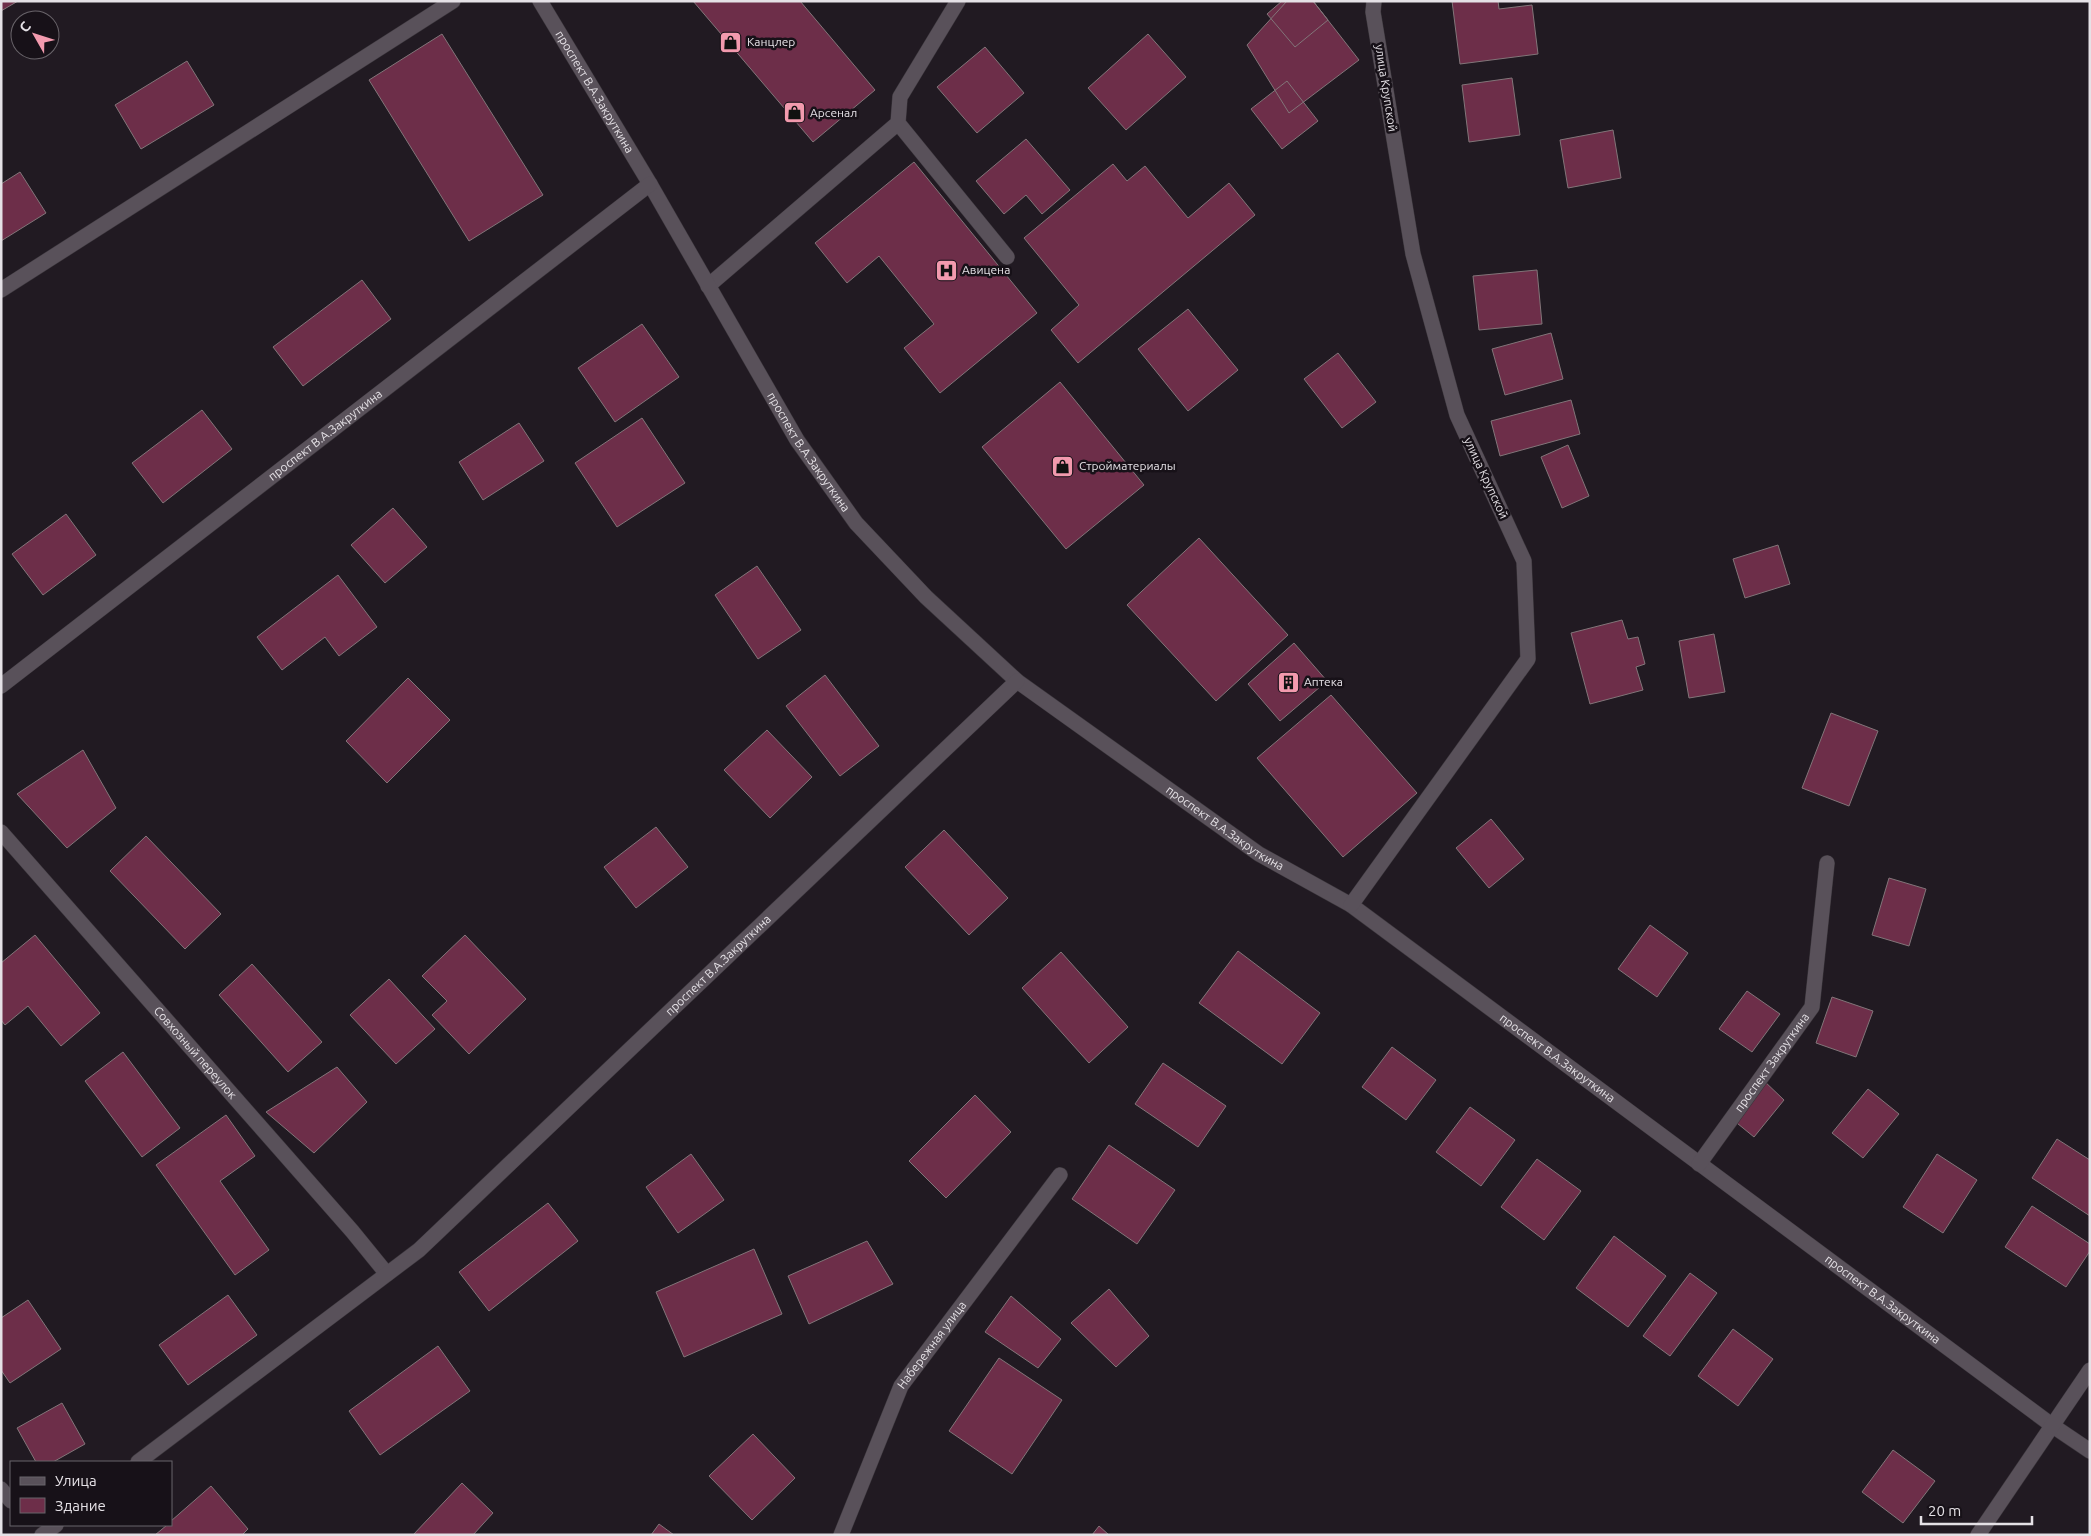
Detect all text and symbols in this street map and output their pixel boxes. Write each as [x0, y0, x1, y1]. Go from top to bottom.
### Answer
north arrow [10, 10, 60, 60]
text: С [16, 18, 34, 35]
street label: проспект В.А.Закруткина [553, 28, 637, 155]
shop icon: Канцлер [719, 30, 743, 54]
place label: Канцлер [747, 35, 795, 48]
street label: улица Крупской [1373, 43, 1400, 133]
shop icon: Арсенал [782, 101, 806, 125]
place label: Арсенал [810, 106, 857, 119]
hospital icon: Авицена [934, 258, 958, 282]
place label: Авицена [962, 263, 1010, 276]
street label: проспект В.А.Закруткина [266, 387, 384, 483]
street label: проспект В.А.Закруткина [765, 390, 853, 514]
street label: улица Крупской [1462, 435, 1511, 521]
shop icon: Стройматериалы [1051, 454, 1075, 478]
place label: Стройматериалы [1079, 459, 1176, 472]
building icon: Аптека [1276, 670, 1300, 694]
place label: Аптека [1304, 675, 1343, 688]
street label: проспект В.А.Закруткина [1164, 783, 1286, 873]
street label: проспект В.А.Закруткина [663, 912, 773, 1018]
street label: Совхозный переулок [152, 1004, 240, 1101]
street label: проспект Закруткина [1732, 1010, 1811, 1114]
street label: проспект В.А.Закруткина [1498, 1011, 1618, 1105]
street label: проспект В.А.Закруткина [1823, 1252, 1943, 1346]
street label: Набережная улица [894, 1298, 969, 1391]
legend [10, 1461, 172, 1526]
text: Улица [55, 1472, 97, 1489]
scale bar [1921, 1494, 2032, 1526]
text: Здание [55, 1497, 106, 1514]
text: 20 m [1928, 1502, 1961, 1519]

